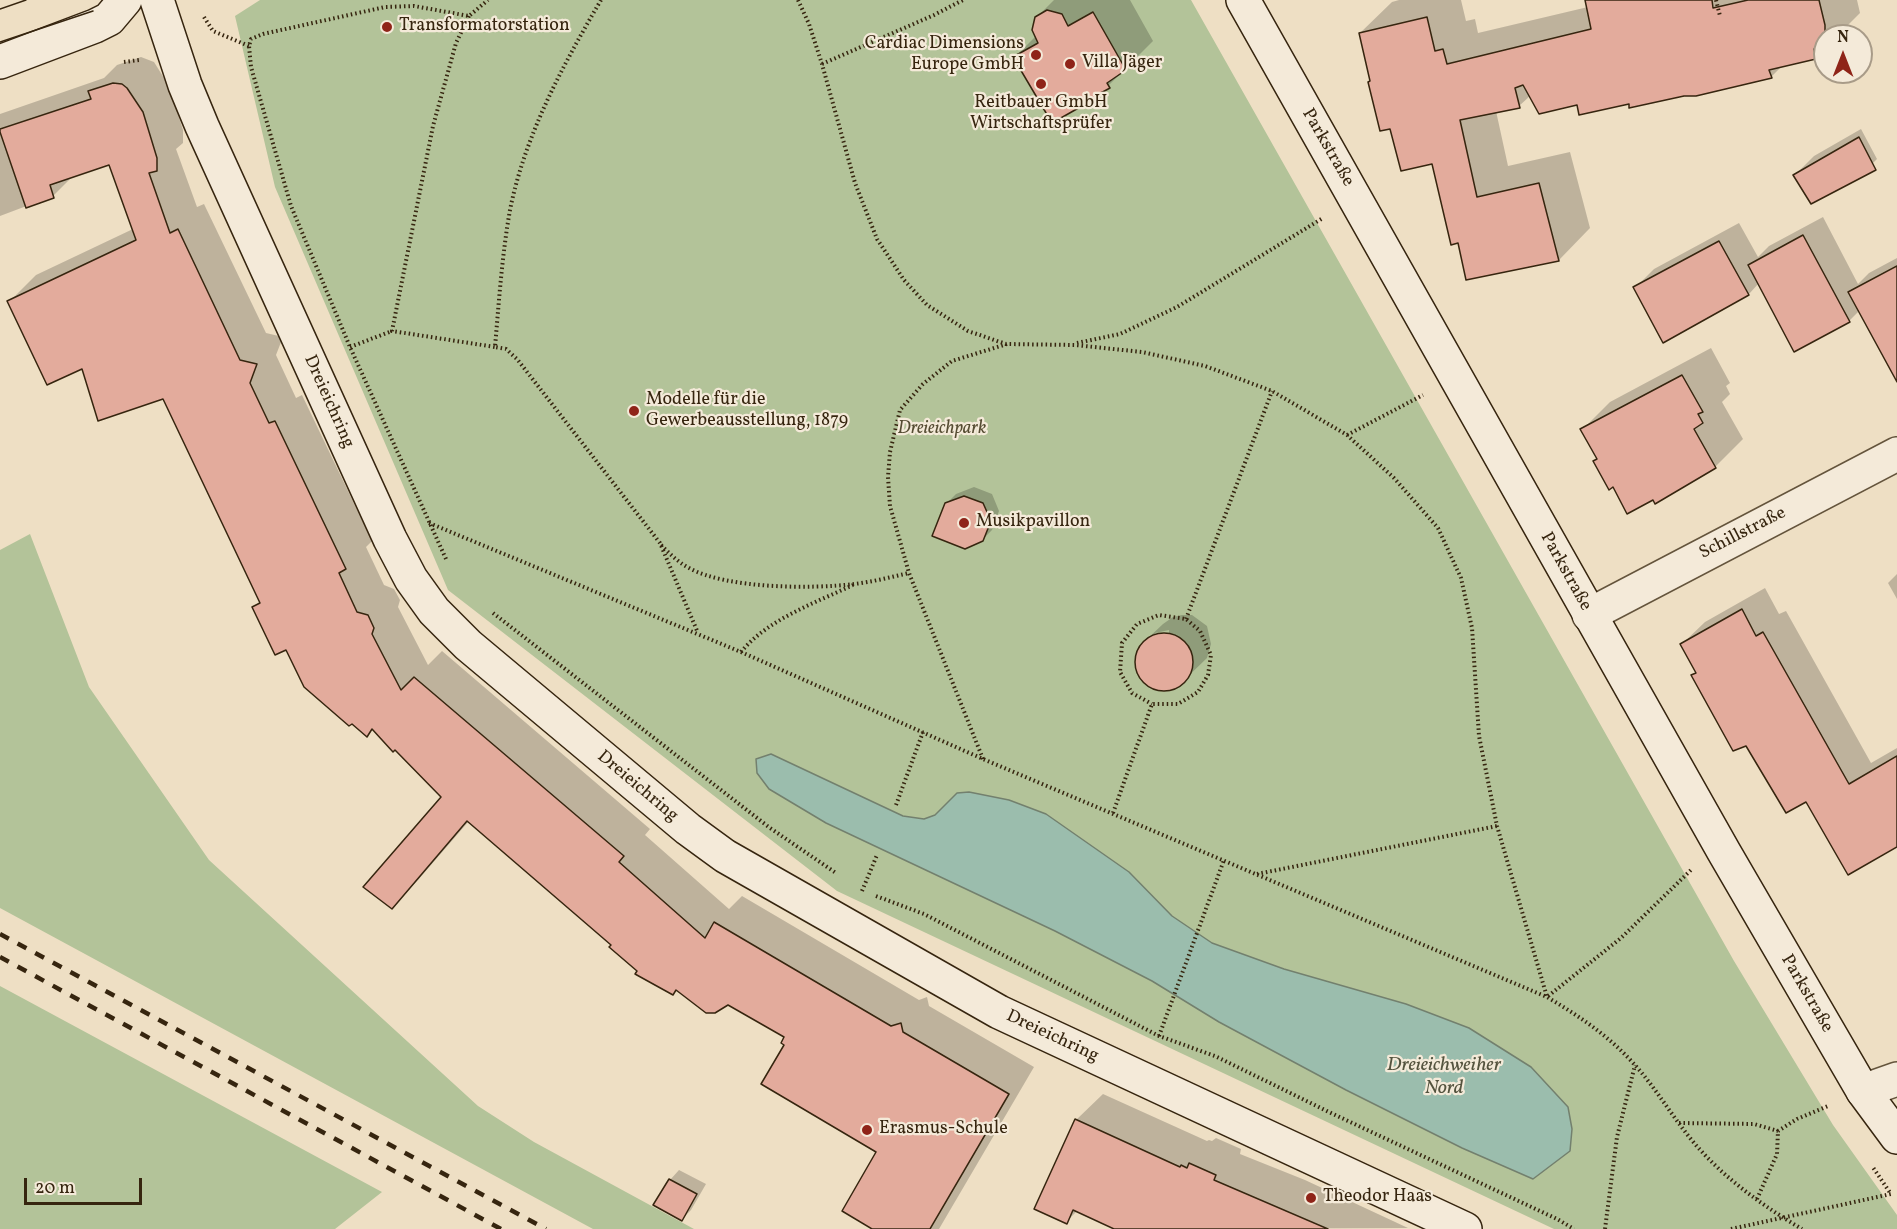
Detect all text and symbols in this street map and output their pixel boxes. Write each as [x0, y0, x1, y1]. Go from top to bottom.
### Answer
place label: Transformatorstation [399, 16, 570, 38]
marker: Transformatorstation [380, 20, 394, 34]
north arrow [1813, 24, 1873, 84]
text: N [1837, 27, 1849, 49]
place label: Cardiac Dimensions Europe GmbH [865, 34, 1024, 76]
marker: Cardiac Dimensions Europe GmbH [1029, 48, 1043, 62]
place label: Villa Jäger [1082, 53, 1162, 75]
marker: Villa Jäger [1063, 57, 1077, 71]
marker: Reitbauer GmbH Wirtschaftsprüfer [1034, 77, 1048, 91]
place label: Reitbauer GmbH Wirtschaftsprüfer [970, 93, 1112, 136]
street label: Parkstraße [1296, 105, 1358, 191]
street label: Dreieichring [298, 352, 358, 452]
place label: Modelle für die Gewerbeausstellung, 1879 [646, 390, 848, 432]
marker: Modelle für die Gewerbeausstellung, 1879 [627, 404, 641, 418]
park label: Dreieichpark [898, 419, 986, 441]
street label: Schillstraße [1696, 503, 1790, 565]
place label: Musikpavillon [976, 512, 1090, 534]
marker: Musikpavillon [957, 516, 971, 530]
street label: Parkstraße [1535, 529, 1595, 615]
street label: Dreieichring [592, 747, 682, 827]
street label: Parkstraße [1775, 951, 1837, 1037]
street label: Dreieichring [1002, 1006, 1102, 1068]
water label: Dreieichweiher Nord [1387, 1054, 1501, 1101]
place label: Erasmus-Schule [879, 1119, 1008, 1141]
marker: Erasmus-Schule [860, 1123, 874, 1137]
scale bar [27, 1166, 146, 1204]
text: 20 m [35, 1176, 75, 1201]
place label: Theodor Haas [1323, 1187, 1432, 1209]
marker: Theodor Haas [1304, 1191, 1318, 1205]

